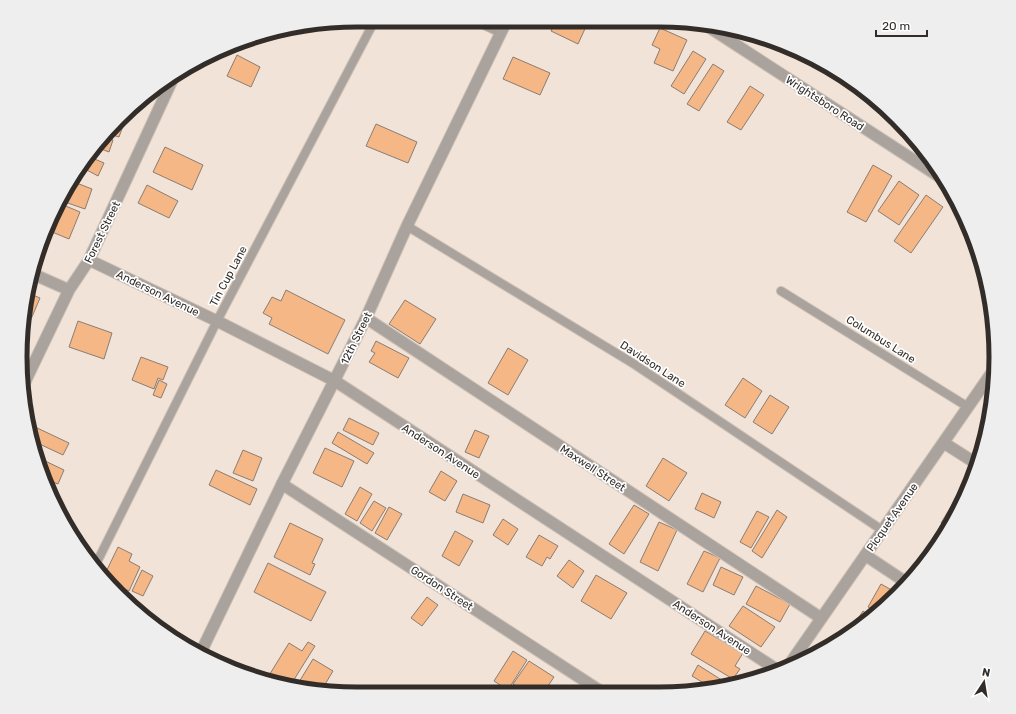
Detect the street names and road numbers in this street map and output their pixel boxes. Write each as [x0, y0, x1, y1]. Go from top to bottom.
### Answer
street label: Wrightsboro Road [783, 73, 866, 134]
street label: Forest Street [82, 199, 123, 265]
street label: Tin Cup Lane [207, 244, 250, 309]
street label: Anderson Avenue [114, 268, 201, 319]
street label: 12th Street [338, 309, 375, 367]
street label: Columbus Lane [844, 313, 918, 366]
street label: Davidson Lane [618, 338, 688, 390]
street label: Anderson Avenue [399, 421, 482, 482]
street label: Maxwell Street [558, 442, 628, 495]
street label: Picquet Avenue [864, 481, 921, 554]
street label: Gordon Street [408, 563, 476, 614]
street label: Anderson Avenue [670, 597, 753, 658]

